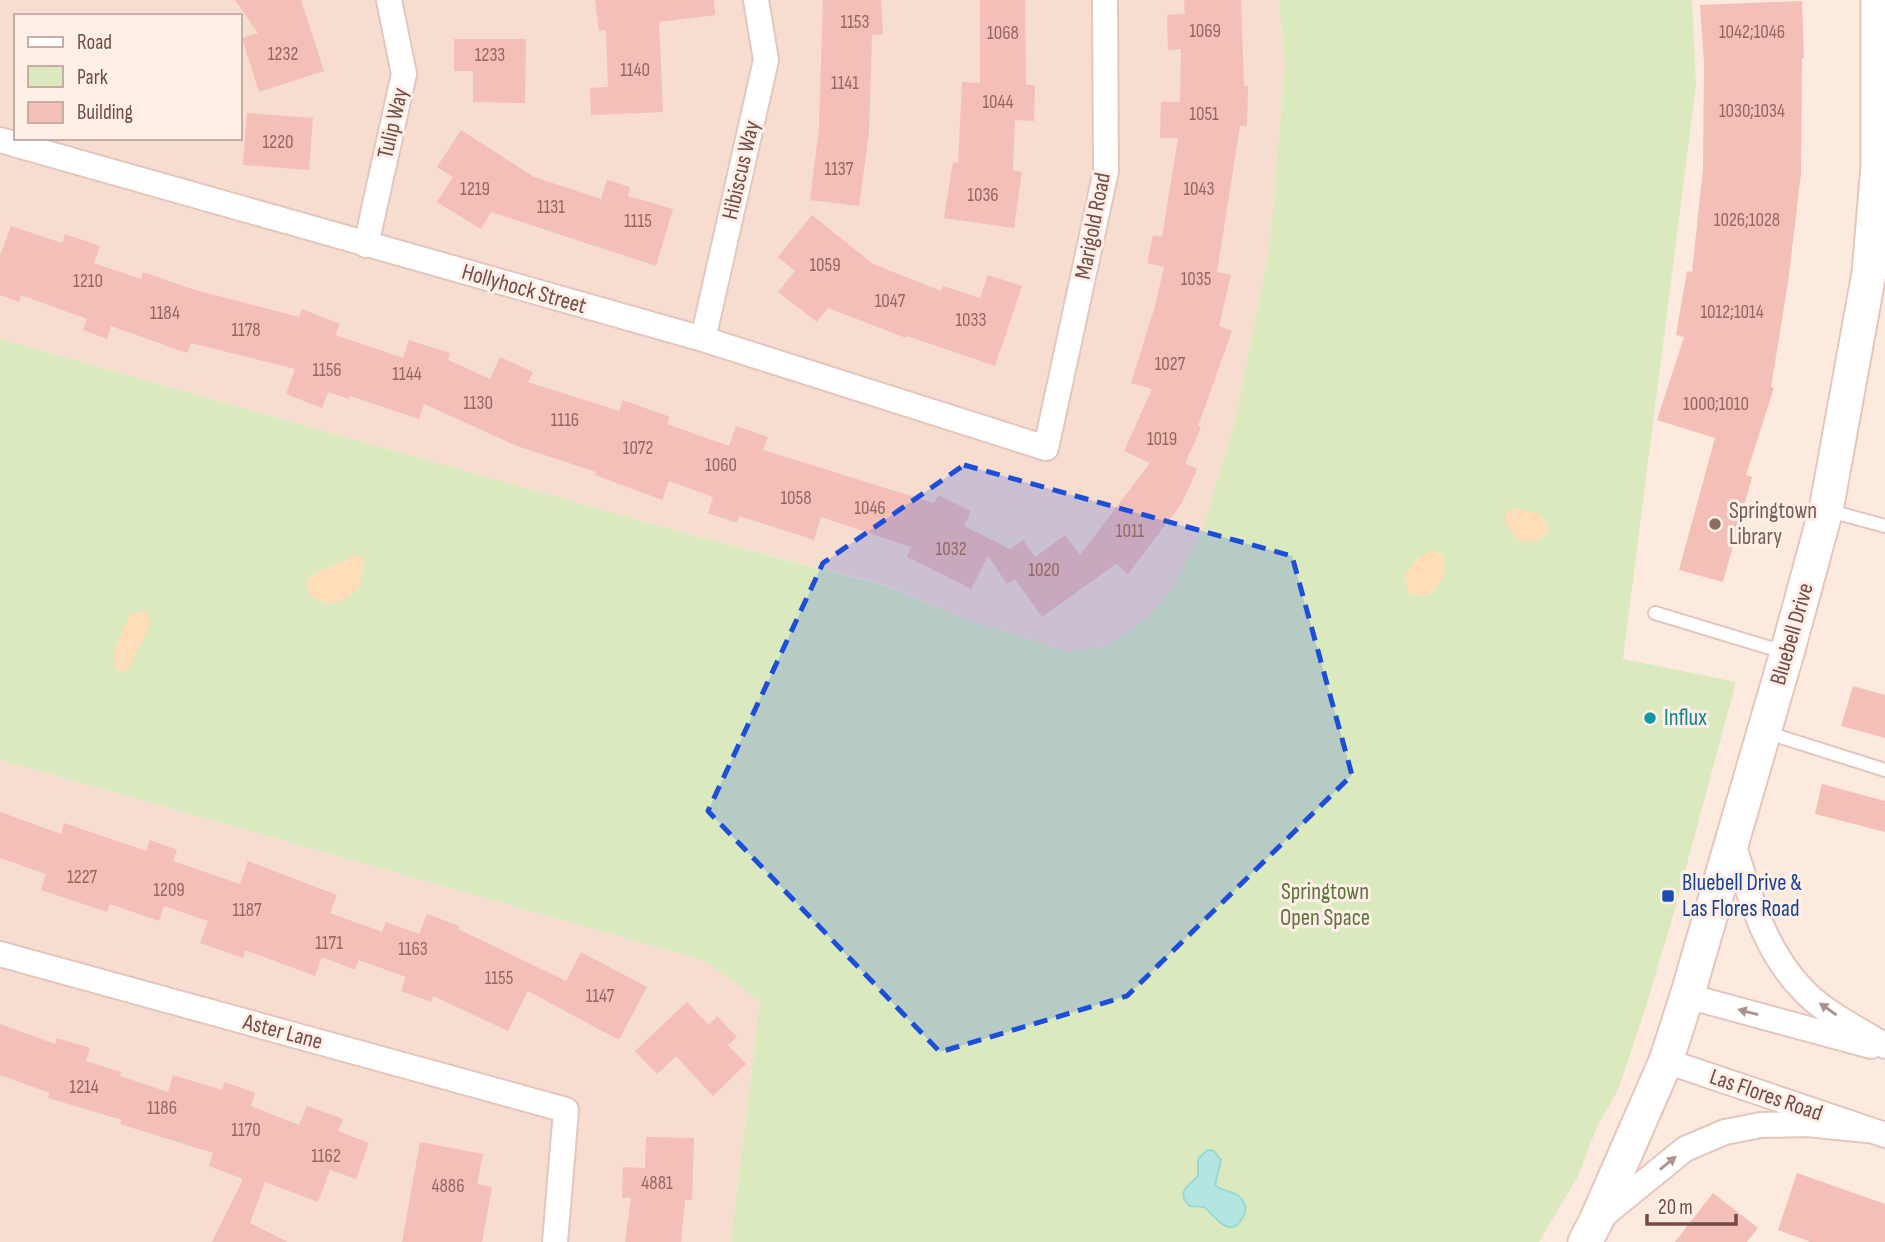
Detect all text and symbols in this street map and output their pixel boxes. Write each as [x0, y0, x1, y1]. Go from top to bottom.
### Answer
house number: 1153 [841, 11, 869, 34]
legend [14, 14, 242, 140]
house number: 1069 [1189, 20, 1221, 43]
house number: 1042;1046 [1719, 21, 1785, 44]
house number: 1068 [987, 22, 1019, 45]
text: Road [77, 30, 112, 55]
house number: 1232 [268, 43, 298, 66]
house number: 1233 [475, 44, 505, 67]
house number: 1140 [620, 59, 650, 82]
text: Park [77, 65, 108, 90]
house number: 1141 [831, 72, 859, 95]
street label: Tulip Way [371, 85, 415, 161]
house number: 1044 [982, 91, 1014, 114]
text: Building [77, 100, 133, 125]
house number: 1030;1034 [1719, 100, 1785, 123]
house number: 1051 [1189, 103, 1219, 126]
street label: Hibiscus Way [716, 118, 766, 222]
house number: 1220 [262, 131, 294, 154]
house number: 1137 [825, 158, 854, 181]
street label: Marigold Road [1069, 170, 1117, 282]
house number: 1219 [460, 178, 490, 201]
house number: 1043 [1183, 178, 1215, 201]
house number: 1036 [967, 184, 999, 207]
house number: 1131 [537, 196, 565, 219]
house number: 1026;1028 [1714, 209, 1780, 232]
house number: 1115 [624, 210, 652, 233]
house number: 1059 [809, 254, 841, 277]
street label: Hollyhock Street [459, 258, 589, 320]
house number: 1035 [1181, 268, 1211, 291]
house number: 1210 [73, 270, 103, 293]
house number: 1047 [875, 290, 906, 313]
house number: 1012;1014 [1700, 301, 1764, 324]
house number: 1184 [150, 302, 180, 325]
house number: 1033 [955, 309, 987, 332]
house number: 1178 [231, 319, 261, 342]
house number: 1027 [1155, 353, 1186, 376]
house number: 1156 [312, 359, 342, 382]
house number: 1144 [392, 363, 422, 386]
house number: 1130 [463, 392, 493, 415]
house number: 1000;1010 [1683, 393, 1749, 416]
house number: 1116 [551, 409, 579, 432]
house number: 1019 [1147, 428, 1177, 451]
house number: 1072 [623, 437, 653, 460]
house number: 1060 [705, 454, 737, 477]
house number: 1058 [780, 487, 812, 510]
house number: 1046 [854, 497, 886, 520]
place label: Springtown Library [1729, 497, 1817, 551]
marker: Springtown Library [1707, 516, 1723, 532]
house number: 1011 [1116, 520, 1145, 543]
house number: 1032 [936, 538, 966, 561]
house number: 1020 [1028, 559, 1060, 582]
street label: Bluebell Drive [1764, 580, 1820, 688]
place label: Influx [1664, 704, 1707, 732]
marker: Influx [1642, 710, 1658, 726]
house number: 1227 [67, 866, 97, 889]
place label: Bluebell Drive & Las Flores Road [1682, 869, 1802, 923]
park label: Springtown Open Space [1280, 878, 1370, 932]
house number: 1209 [153, 879, 185, 902]
marker: Bluebell Drive & Las Flores Road [1660, 888, 1676, 904]
house number: 1187 [232, 899, 262, 922]
house number: 1171 [315, 932, 343, 955]
house number: 1163 [398, 938, 428, 961]
house number: 1155 [485, 967, 513, 990]
house number: 1147 [586, 985, 615, 1008]
one-way arrow [1818, 1003, 1837, 1016]
one-way arrow [1737, 1007, 1758, 1017]
street label: Aster Lane [239, 1008, 326, 1056]
street label: Las Flores Road [1706, 1063, 1826, 1127]
house number: 1214 [69, 1076, 99, 1099]
house number: 1186 [147, 1097, 177, 1120]
house number: 1170 [231, 1119, 261, 1142]
house number: 1162 [311, 1145, 341, 1168]
one-way arrow [1660, 1156, 1677, 1171]
house number: 4881 [641, 1172, 673, 1195]
house number: 4886 [432, 1175, 464, 1198]
scale bar [1647, 1182, 1736, 1226]
text: 20 m [1658, 1195, 1693, 1220]

